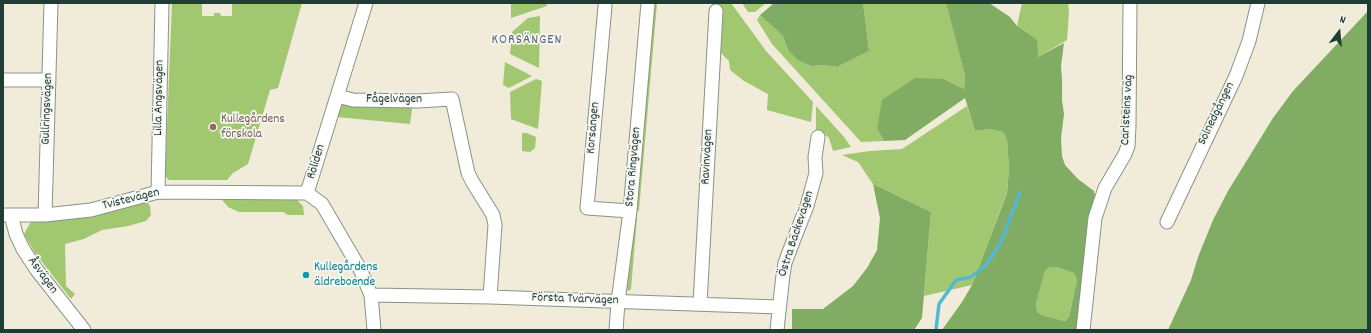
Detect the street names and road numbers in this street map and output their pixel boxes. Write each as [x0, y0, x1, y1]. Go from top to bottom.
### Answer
street label: Lilla Ängsvägen [152, 60, 168, 136]
street label: Gullringsvägen [39, 73, 57, 145]
street label: Carlsteins väg [1118, 74, 1138, 146]
street label: Solnedgången [1195, 80, 1239, 148]
street label: Fågelvägen [366, 92, 422, 108]
street label: Korsängen [584, 101, 604, 155]
street label: Stora Ringvägen [623, 126, 645, 208]
street label: Ravinvägen [699, 129, 717, 185]
street label: Röliden [304, 143, 330, 181]
street label: Tvistevägen [101, 185, 161, 215]
street label: Östra Bäckevägen [776, 189, 818, 279]
street label: Åsvägen [23, 255, 61, 297]
street label: Första Tvärvägen [531, 291, 619, 309]

